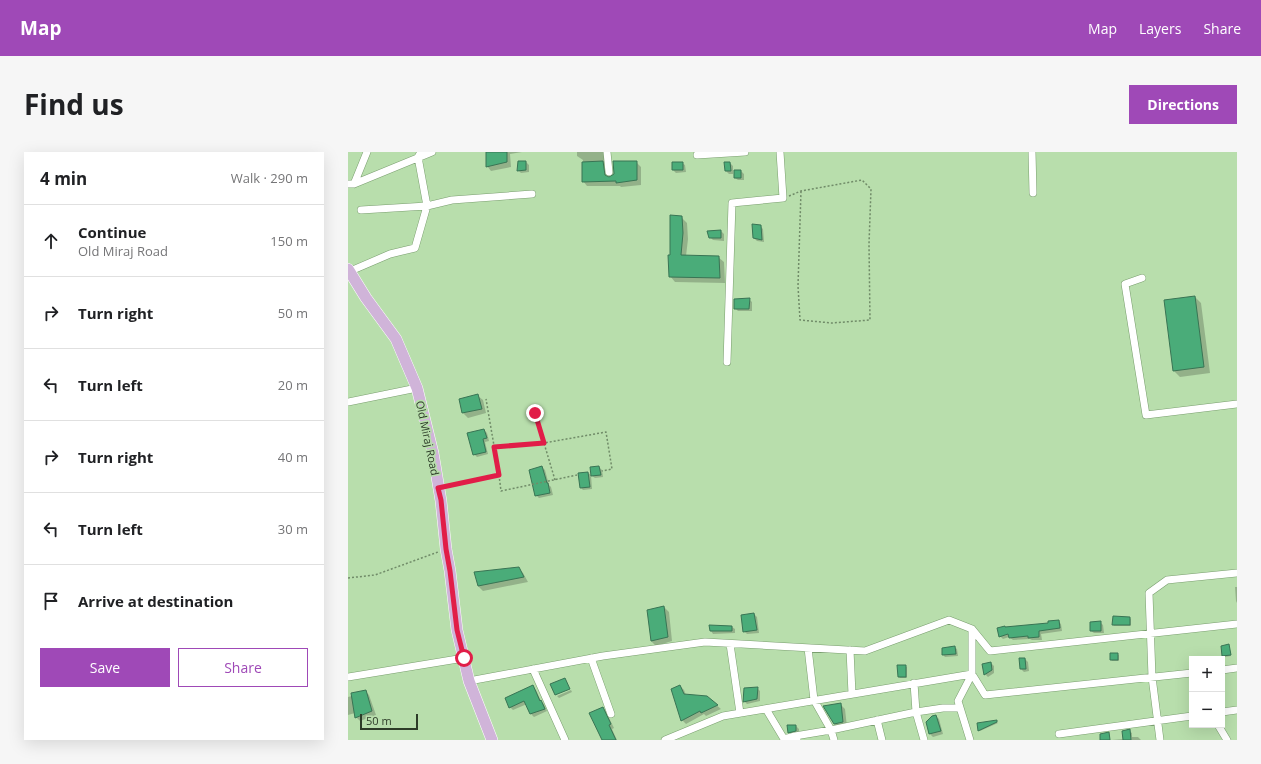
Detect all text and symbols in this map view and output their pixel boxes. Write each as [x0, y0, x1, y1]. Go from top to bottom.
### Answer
text: Map [20, 15, 61, 41]
text: Map [1088, 19, 1117, 38]
text: Layers [1139, 19, 1181, 38]
text: Share [1203, 19, 1241, 38]
text: Find us [24, 85, 124, 123]
button: Directions [1129, 85, 1237, 124]
text: 4 min [40, 167, 87, 190]
text: Walk · 290 m [231, 169, 308, 187]
text: Continue [78, 222, 146, 242]
icon: ahead [40, 230, 62, 252]
text: 150 m [270, 232, 308, 250]
text: Old Miraj Road [78, 242, 168, 260]
icon: right [40, 302, 62, 324]
text: Turn right [78, 303, 153, 323]
text: 50 m [278, 304, 308, 322]
icon: left [40, 374, 62, 396]
text: Turn left [78, 375, 143, 395]
text: 20 m [278, 376, 308, 394]
street label: Old Miraj Road [413, 399, 443, 477]
route end [526, 404, 544, 422]
icon: right [40, 446, 62, 468]
text: Turn right [78, 447, 153, 467]
text: 40 m [278, 448, 308, 466]
icon: left [40, 518, 62, 540]
text: Turn left [78, 519, 143, 539]
text: 30 m [278, 520, 308, 538]
icon: arrive [40, 590, 62, 612]
text: Arrive at destination [78, 591, 233, 611]
button: Save [40, 648, 170, 687]
button: Share [178, 648, 308, 687]
route start [455, 649, 473, 667]
map controls [1189, 656, 1225, 728]
button: + [1189, 656, 1225, 692]
button: − [1189, 692, 1225, 728]
scale bar [360, 712, 418, 731]
text: 50 m [366, 713, 392, 728]

